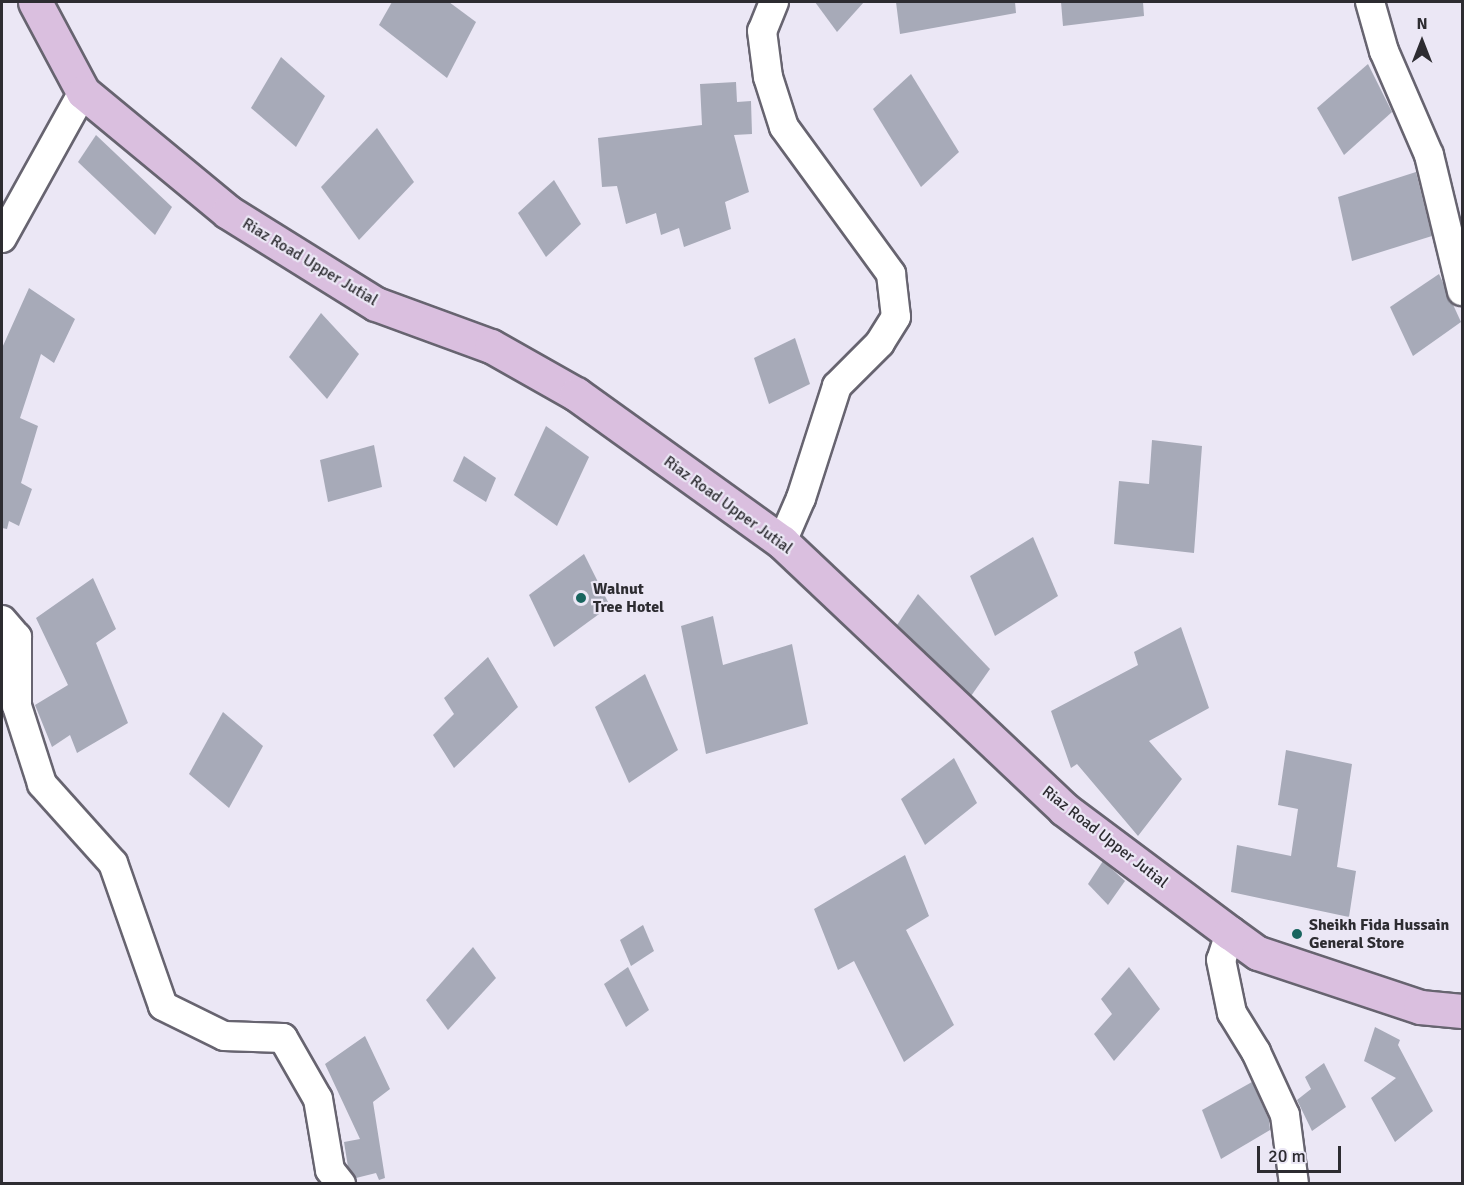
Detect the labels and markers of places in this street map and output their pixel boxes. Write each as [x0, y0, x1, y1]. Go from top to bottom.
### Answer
place label: Walnut Tree Hotel [593, 579, 664, 617]
marker: Walnut Tree Hotel [574, 591, 588, 605]
place label: Sheikh Fida Hussain General Store [1309, 915, 1449, 953]
marker: Sheikh Fida Hussain General Store [1290, 927, 1304, 941]

